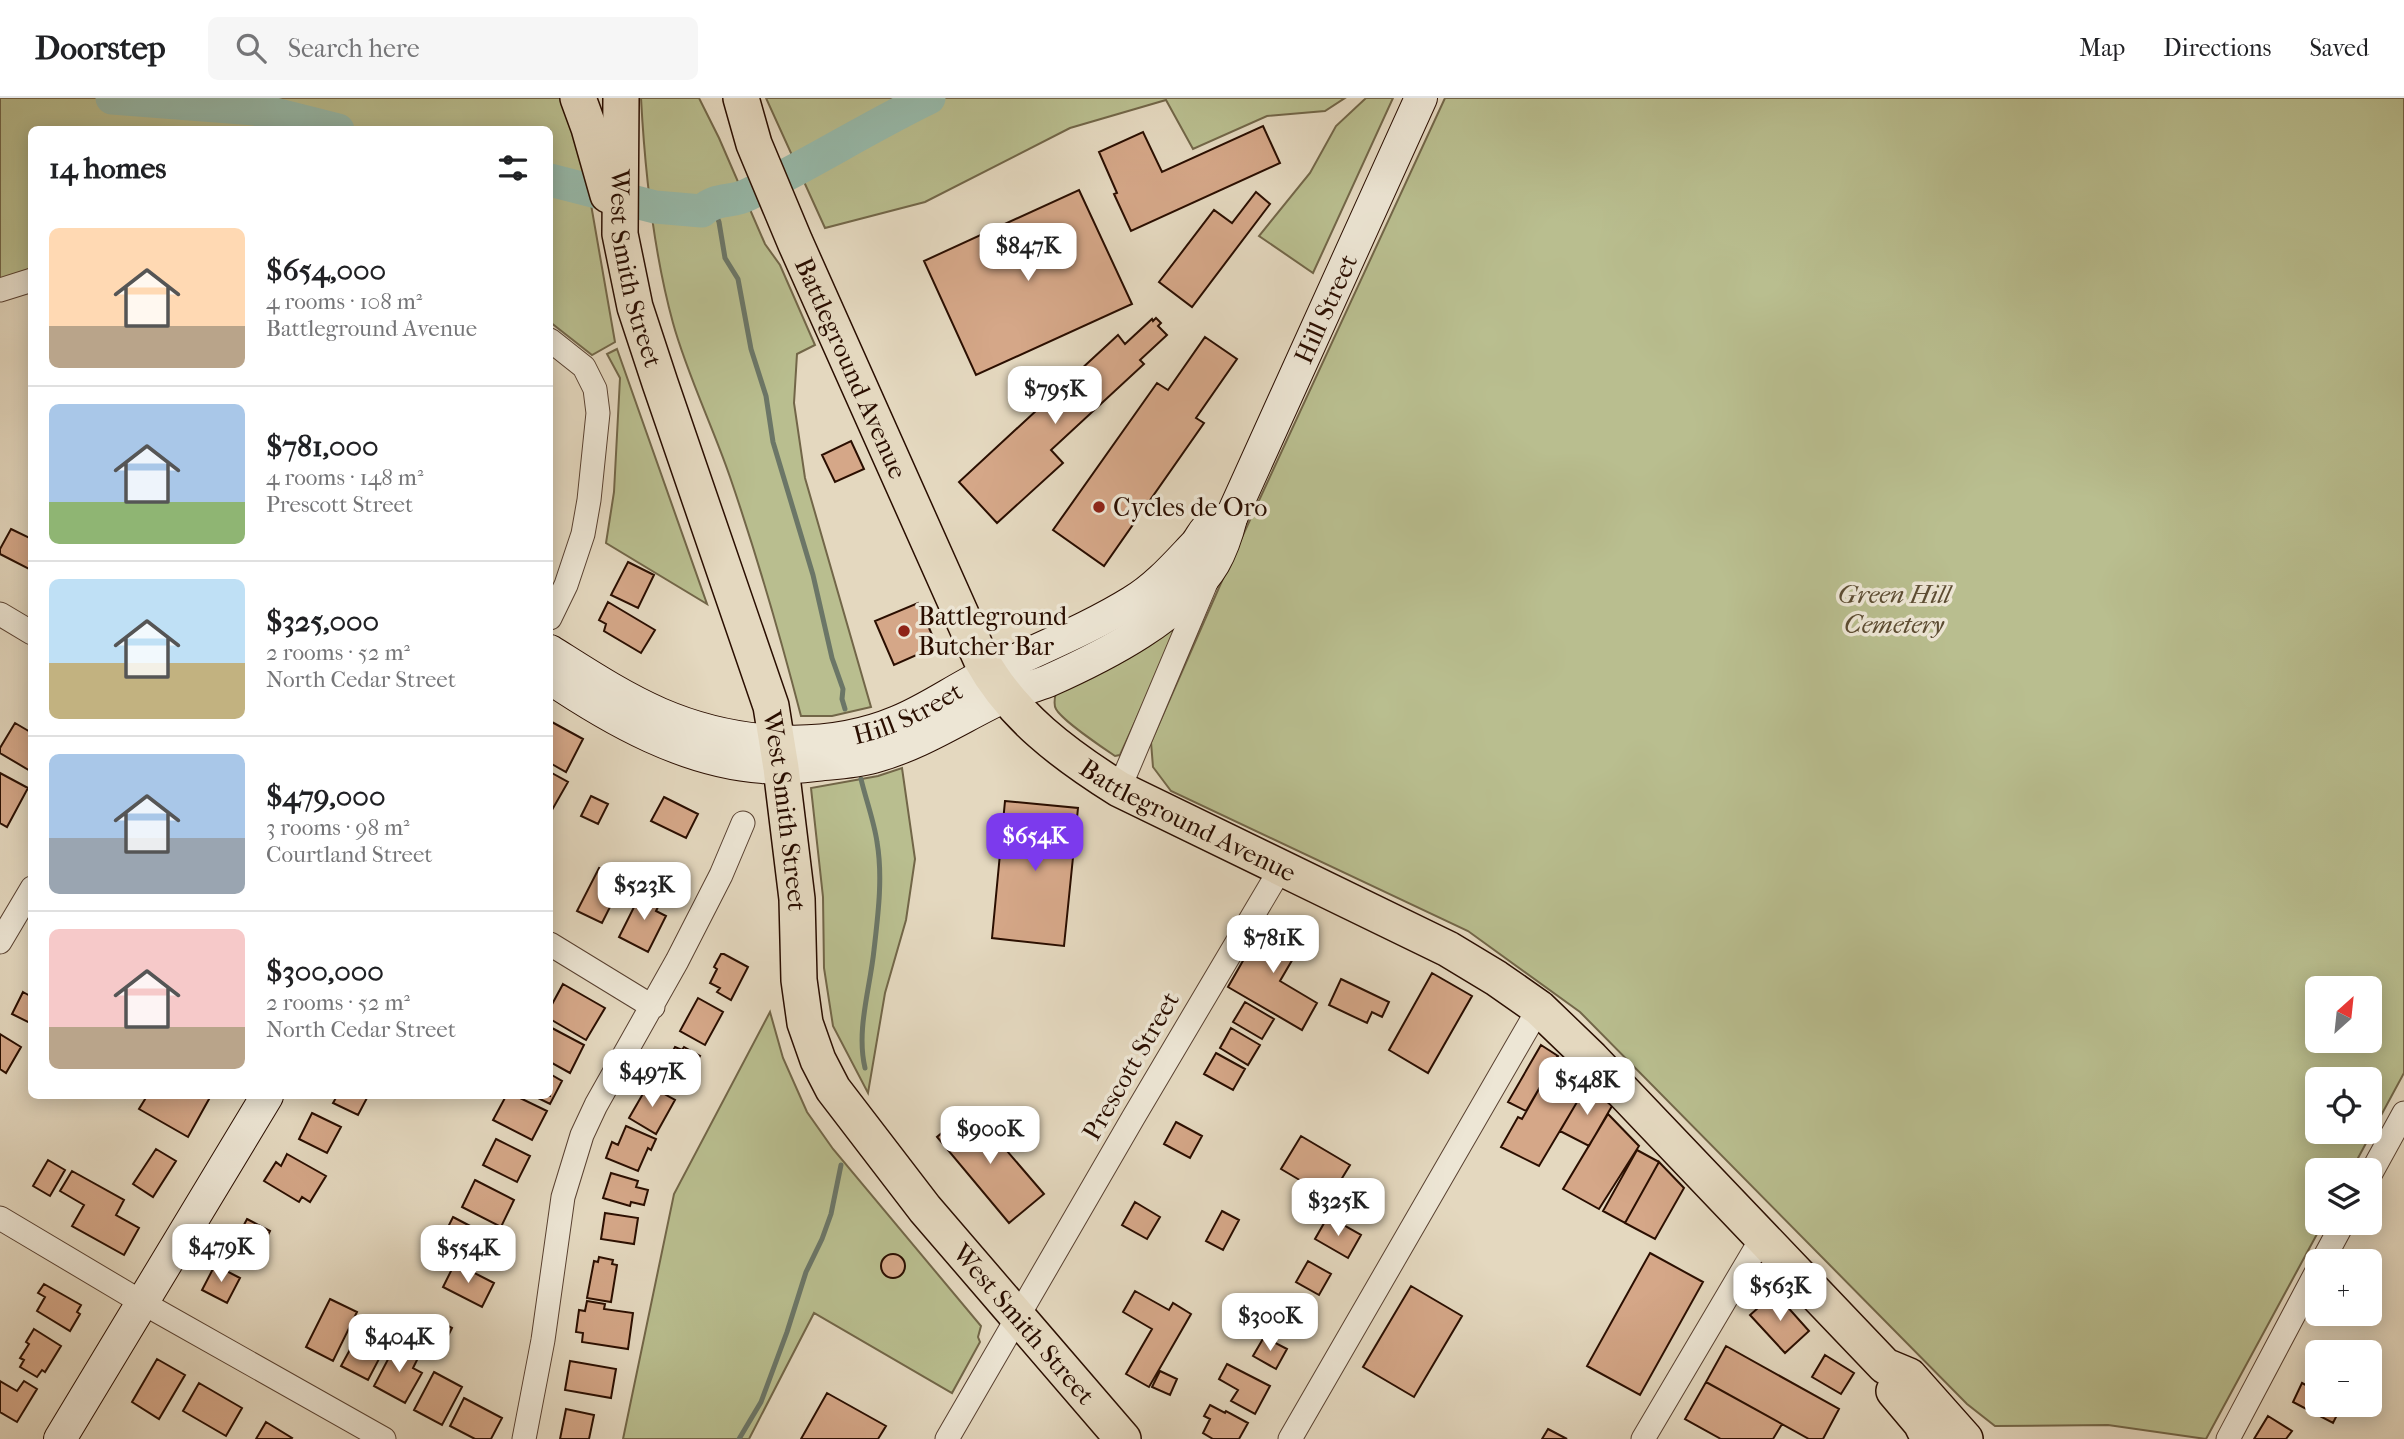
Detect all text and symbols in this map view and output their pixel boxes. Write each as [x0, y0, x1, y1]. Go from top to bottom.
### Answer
search box [208, 17, 698, 80]
text: Doorstep [35, 29, 166, 68]
icon: search [232, 29, 270, 67]
text: Search here [288, 33, 420, 64]
text: Map [2079, 34, 2125, 62]
text: Directions [2163, 34, 2271, 62]
text: Saved [2309, 34, 2369, 62]
icon: filters [494, 149, 532, 187]
text: 14 homes [49, 151, 166, 186]
street label: West Smith Street [604, 168, 669, 372]
pin: $847K [979, 223, 1077, 283]
text: $847K [996, 232, 1060, 259]
street label: Hill Street [1287, 248, 1364, 368]
text: $654,000 [266, 253, 386, 288]
street label: Battleground Avenue [788, 253, 914, 483]
icon: home [105, 256, 189, 340]
text: 4 rooms · 108 m² [266, 288, 422, 315]
text: Battleground Avenue [266, 315, 477, 342]
pin: $795K [1006, 366, 1104, 426]
text: $795K [1024, 375, 1086, 402]
text: $781,000 [266, 429, 379, 464]
icon: home [105, 432, 189, 516]
text: 4 rooms · 148 m² [266, 464, 423, 491]
text: Prescott Street [266, 491, 413, 518]
place label: Cycles de Oro [1113, 492, 1268, 523]
marker: Cycles de Oro [1091, 499, 1107, 515]
park label: Green Hill Cemetery [1838, 579, 1953, 640]
place label: Battleground Butcher Bar [918, 601, 1068, 662]
text: $325,000 [266, 604, 379, 639]
icon: home [105, 607, 189, 691]
marker: Battleground Butcher Bar [896, 623, 912, 639]
text: 2 rooms · 52 m² [266, 639, 410, 666]
text: North Cedar Street [266, 666, 456, 693]
street label: Hill Street [850, 675, 968, 751]
street label: West Smith Street [756, 707, 813, 912]
street label: Battleground Avenue [1074, 752, 1301, 888]
text: $479,000 [266, 779, 385, 814]
icon: home [105, 782, 189, 866]
text: 3 rooms · 98 m² [266, 814, 410, 841]
pin: $654K [986, 814, 1084, 873]
text: $654K [1002, 822, 1068, 849]
text: Courtland Street [266, 841, 432, 868]
pin: $523K [595, 862, 693, 922]
text: $523K [614, 871, 674, 898]
pin: $781K [1224, 916, 1322, 975]
text: $781K [1243, 924, 1303, 951]
text: $300,000 [266, 954, 384, 989]
icon: home [105, 957, 189, 1041]
north arrow [2305, 976, 2382, 1054]
map controls [2305, 976, 2382, 1417]
street label: Prescott Street [1076, 986, 1186, 1146]
text: 2 rooms · 52 m² [266, 989, 410, 1016]
text: North Cedar Street [266, 1016, 456, 1043]
pin: $497K [603, 1049, 701, 1109]
text: $497K [619, 1058, 685, 1085]
pin: $548K [1538, 1058, 1636, 1117]
text: $548K [1555, 1066, 1619, 1093]
button: locate [2305, 1067, 2382, 1144]
pin: $900K [941, 1107, 1039, 1166]
text: $900K [957, 1115, 1023, 1142]
button: layers [2305, 1158, 2382, 1235]
pin: $325K [1289, 1178, 1387, 1238]
text: $325K [1308, 1187, 1368, 1214]
pin: $479K [172, 1224, 270, 1284]
pin: $554K [419, 1226, 517, 1285]
text: $479K [188, 1233, 254, 1260]
text: $554K [437, 1234, 499, 1261]
street label: West Smith Street [946, 1237, 1102, 1411]
button: + [2305, 1249, 2382, 1326]
pin: $563K [1731, 1264, 1829, 1323]
text: $563K [1749, 1272, 1811, 1299]
pin: $300K [1221, 1294, 1319, 1353]
text: $300K [1238, 1302, 1302, 1329]
pin: $404K [350, 1314, 448, 1374]
text: $404K [365, 1323, 433, 1350]
button: − [2305, 1340, 2382, 1417]

